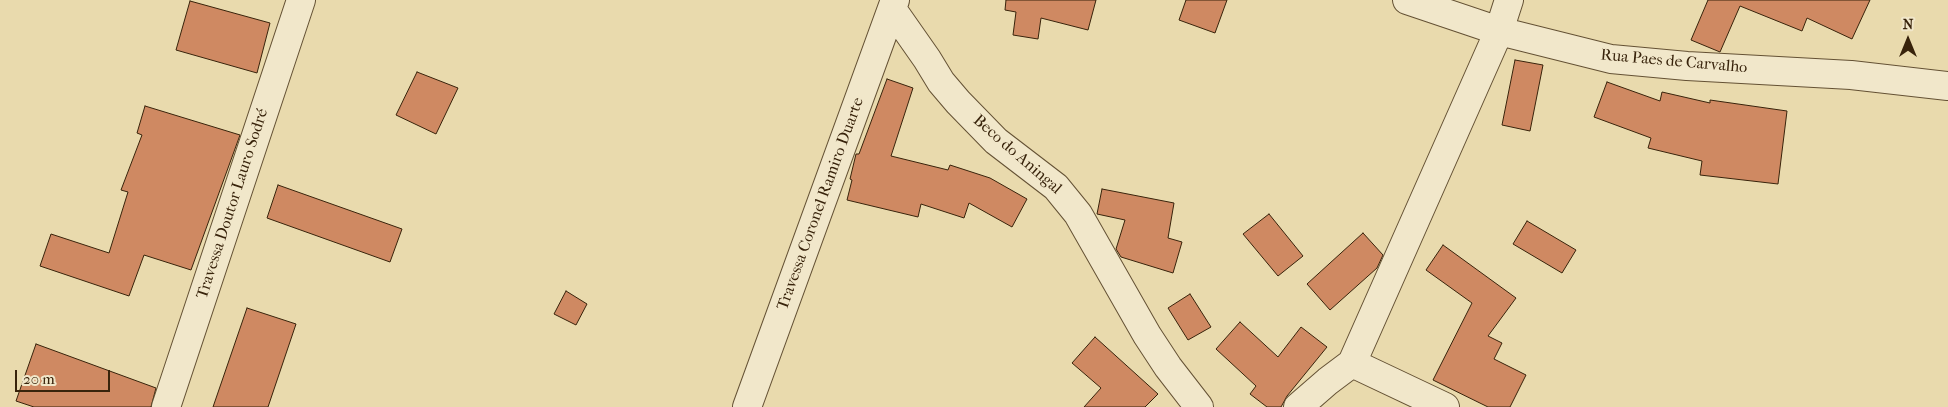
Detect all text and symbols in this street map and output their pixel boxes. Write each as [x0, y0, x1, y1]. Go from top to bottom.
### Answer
north arrow [1883, 15, 1933, 65]
text: N [1903, 16, 1913, 33]
street label: Rua Paes de Carvalho [1600, 46, 1748, 78]
street label: Travessa Coronel Ramiro Duarte [774, 95, 868, 313]
street label: Travessa Doutor Lauro Sodré [193, 106, 273, 302]
street label: Beco do Aningal [969, 111, 1065, 199]
scale bar [18, 360, 112, 392]
text: 20 m [23, 370, 55, 388]

